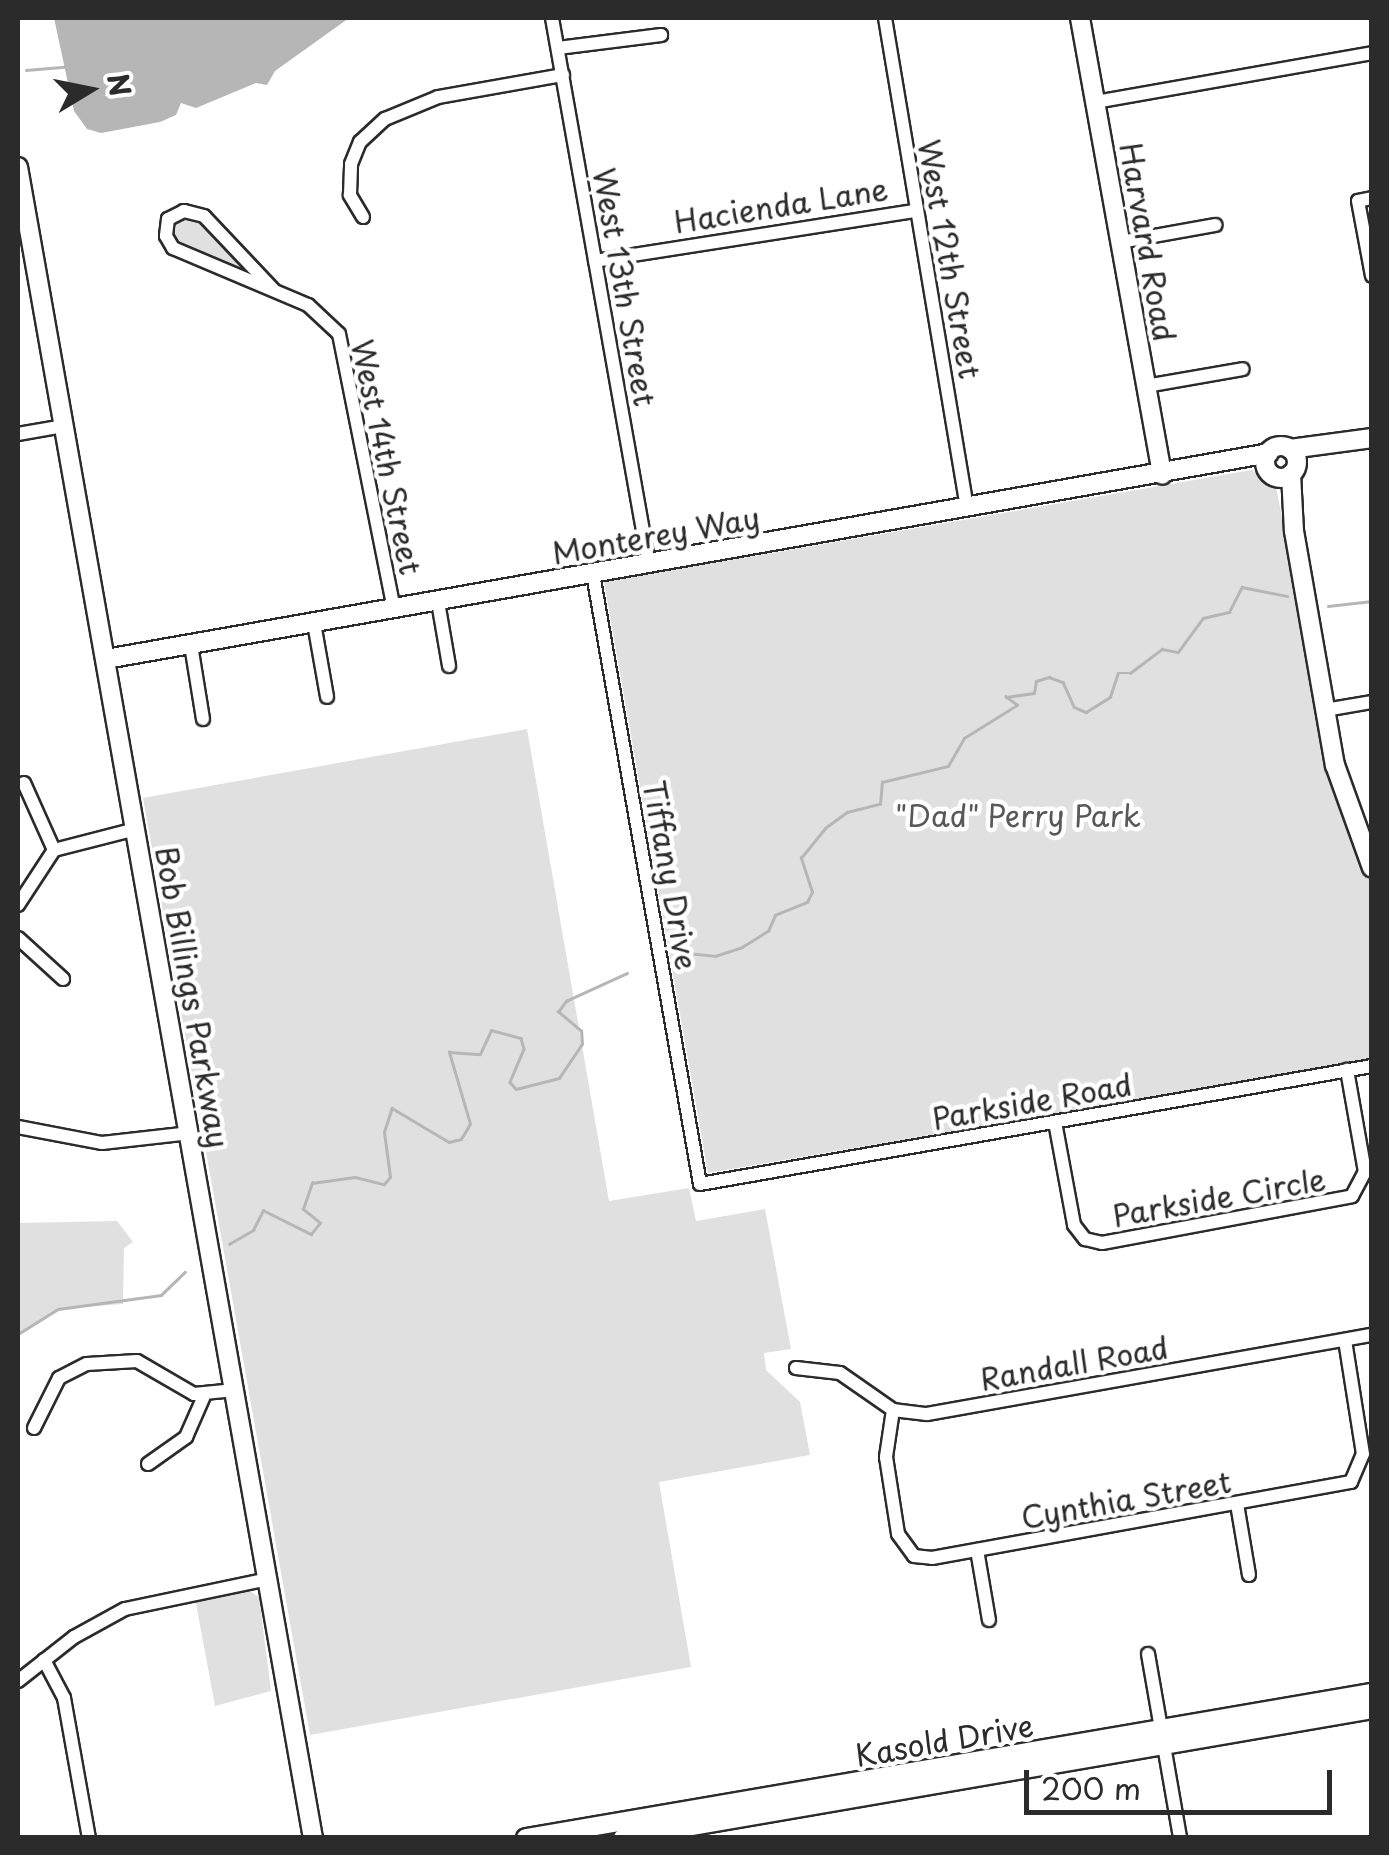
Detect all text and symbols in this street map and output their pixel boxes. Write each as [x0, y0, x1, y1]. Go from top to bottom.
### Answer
north arrow [40, 40, 140, 140]
text: N [97, 70, 143, 99]
street label: West 12th Street [911, 136, 989, 382]
street label: Harvard Road [1113, 139, 1183, 345]
street label: West 13th Street [586, 165, 664, 409]
street label: Hacienda Lane [672, 170, 890, 240]
street label: West 14th Street [344, 335, 430, 579]
street label: Monterey Way [548, 499, 764, 571]
street label: Tiffany Drive [637, 778, 705, 972]
park label: "Dad" Perry Park [894, 797, 1142, 833]
street label: Bob Billings Parkway [149, 844, 237, 1150]
street label: Parkside Road [929, 1066, 1135, 1136]
street label: Parkside Circle [1110, 1161, 1328, 1233]
street label: Randall Road [977, 1329, 1171, 1397]
street label: Cynthia Street [1018, 1463, 1234, 1535]
street label: Kasold Drive [851, 1706, 1037, 1774]
scale bar [1029, 1750, 1336, 1812]
text: 200 m [1041, 1765, 1141, 1810]

